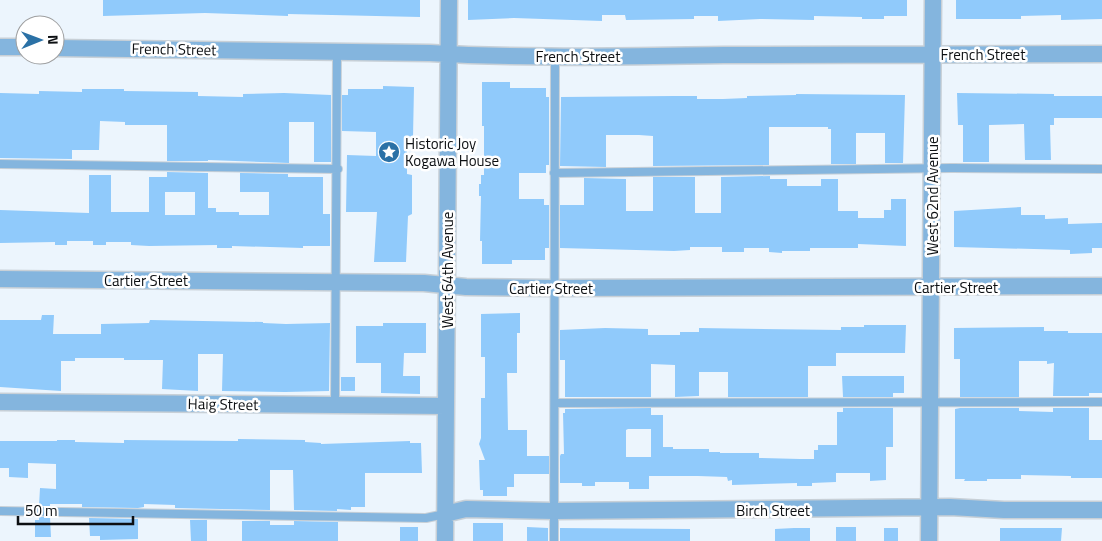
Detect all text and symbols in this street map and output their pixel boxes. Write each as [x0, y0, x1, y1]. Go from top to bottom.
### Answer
north arrow [15, 15, 65, 65]
text: N [43, 35, 64, 45]
street label: French Street [131, 37, 217, 61]
street label: French Street [941, 43, 1026, 66]
street label: French Street [536, 45, 621, 68]
place label: Historic Joy Kogawa House [405, 132, 499, 172]
street label: West 62nd Avenue [921, 136, 944, 256]
place icon: Historic Joy Kogawa House [377, 140, 401, 164]
street label: West 64th Avenue [436, 212, 459, 328]
street label: Cartier Street [104, 269, 189, 292]
street label: Cartier Street [914, 276, 999, 299]
street label: Cartier Street [509, 277, 594, 300]
street label: Haig Street [187, 392, 259, 416]
scale bar [18, 494, 132, 526]
text: 50 m [25, 499, 58, 522]
street label: Birch Street [736, 499, 811, 522]

